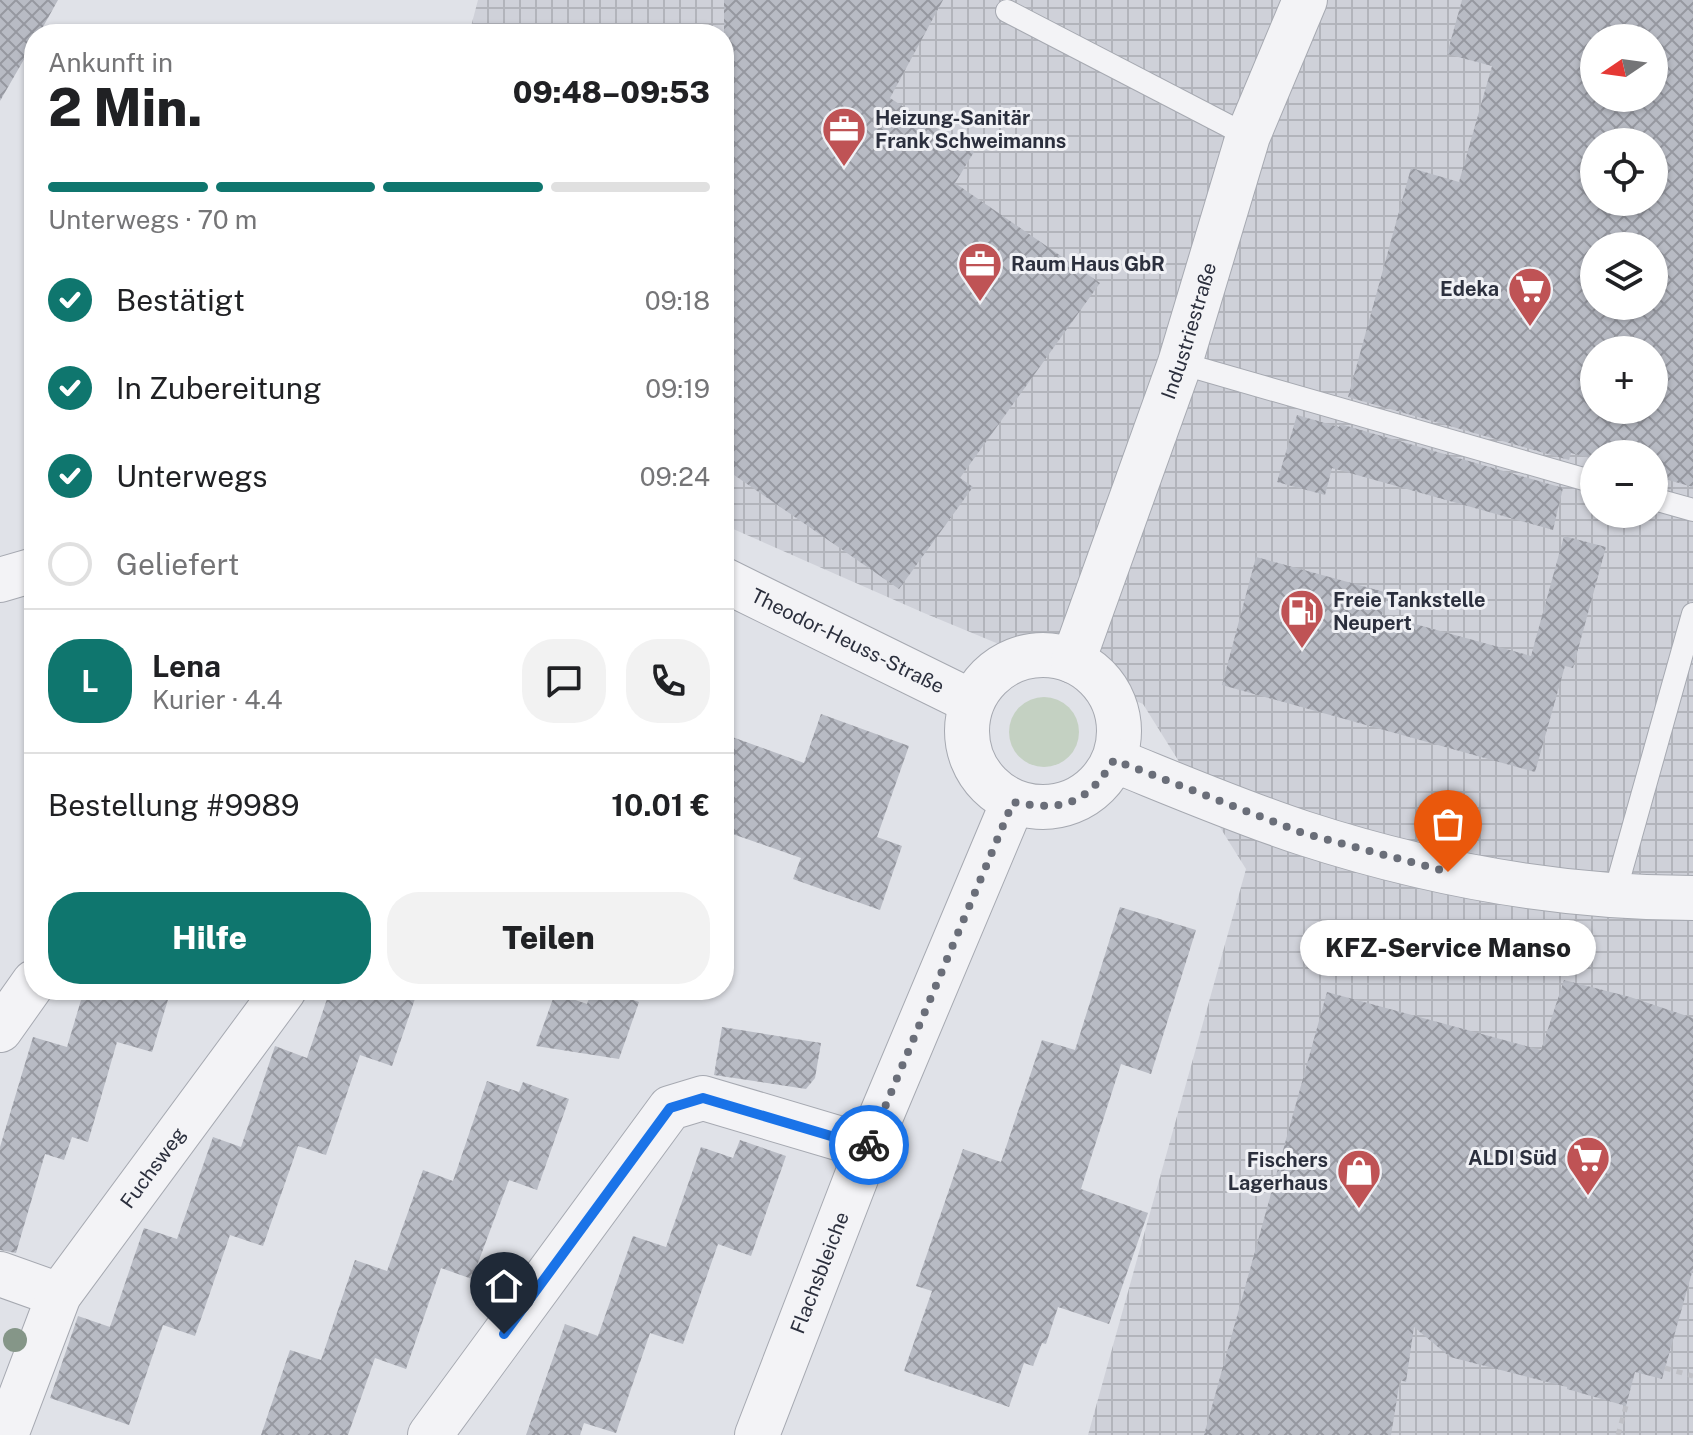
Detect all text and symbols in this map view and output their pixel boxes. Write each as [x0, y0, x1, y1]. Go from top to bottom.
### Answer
north arrow [1580, 24, 1668, 112]
map controls [1580, 24, 1668, 528]
text: Ankunft in [48, 47, 173, 78]
text: 09:48–09:53 [513, 74, 710, 110]
text: 2 Min. [48, 77, 202, 138]
office icon: Heizung-Sanitär Frank Schweimanns [820, 105, 868, 168]
place label: Heizung-Sanitär Frank Schweimanns [875, 106, 1066, 153]
button: locate [1580, 128, 1668, 216]
text: Unterwegs · 70 m [48, 204, 257, 235]
button: layers [1580, 232, 1668, 320]
office icon: Raum Haus GbR [956, 240, 1004, 303]
place label: Raum Haus GbR [1011, 252, 1165, 276]
street label: Industriestraße [1156, 260, 1221, 402]
supermarket icon: Edeka [1506, 265, 1554, 328]
place label: Edeka [1440, 277, 1499, 301]
icon: check [48, 278, 92, 322]
text: Bestätigt [116, 282, 245, 318]
text: 09:18 [645, 285, 710, 316]
button: + [1580, 336, 1668, 424]
icon: check [48, 366, 92, 410]
text: In Zubereitung [116, 370, 322, 406]
text: 09:19 [645, 373, 710, 404]
button: − [1580, 440, 1668, 528]
icon: check [48, 454, 92, 498]
text: Unterwegs [116, 458, 267, 494]
text: 09:24 [640, 461, 710, 492]
text: Geliefert [116, 546, 239, 582]
street label: Theodor-Heuss-Straße [747, 583, 948, 699]
fuel station icon: Freie Tankstelle Neupert [1278, 587, 1326, 650]
place label: Freie Tankstelle Neupert [1333, 588, 1486, 635]
button: chat [522, 639, 606, 723]
button: phone [626, 639, 710, 723]
text: Lena [152, 648, 221, 684]
text: L [81, 663, 99, 699]
text: Kurier · 4.4 [152, 684, 283, 715]
text: Bestellung #9989 [48, 787, 299, 823]
text: 10.01 € [611, 787, 710, 823]
pin [1414, 790, 1482, 872]
icon: bag [1426, 802, 1470, 846]
button: Hilfe [48, 892, 371, 984]
button: Teilen [387, 892, 710, 984]
callout: KFZ-Service Manso [1300, 920, 1596, 976]
text: KFZ-Service Manso [1325, 932, 1571, 963]
courier [829, 1105, 909, 1185]
street label: Fuchsweg [115, 1122, 191, 1213]
icon: bike [847, 1123, 891, 1167]
supermarket icon: ALDI Süd [1564, 1134, 1612, 1197]
place label: ALDI Süd [1468, 1146, 1557, 1170]
shop icon: Fischers Lagerhaus [1335, 1147, 1383, 1210]
place label: Fischers Lagerhaus [1228, 1148, 1328, 1195]
street label: Flachsbleiche [785, 1208, 854, 1337]
pin [470, 1252, 538, 1334]
icon: home [482, 1264, 526, 1308]

